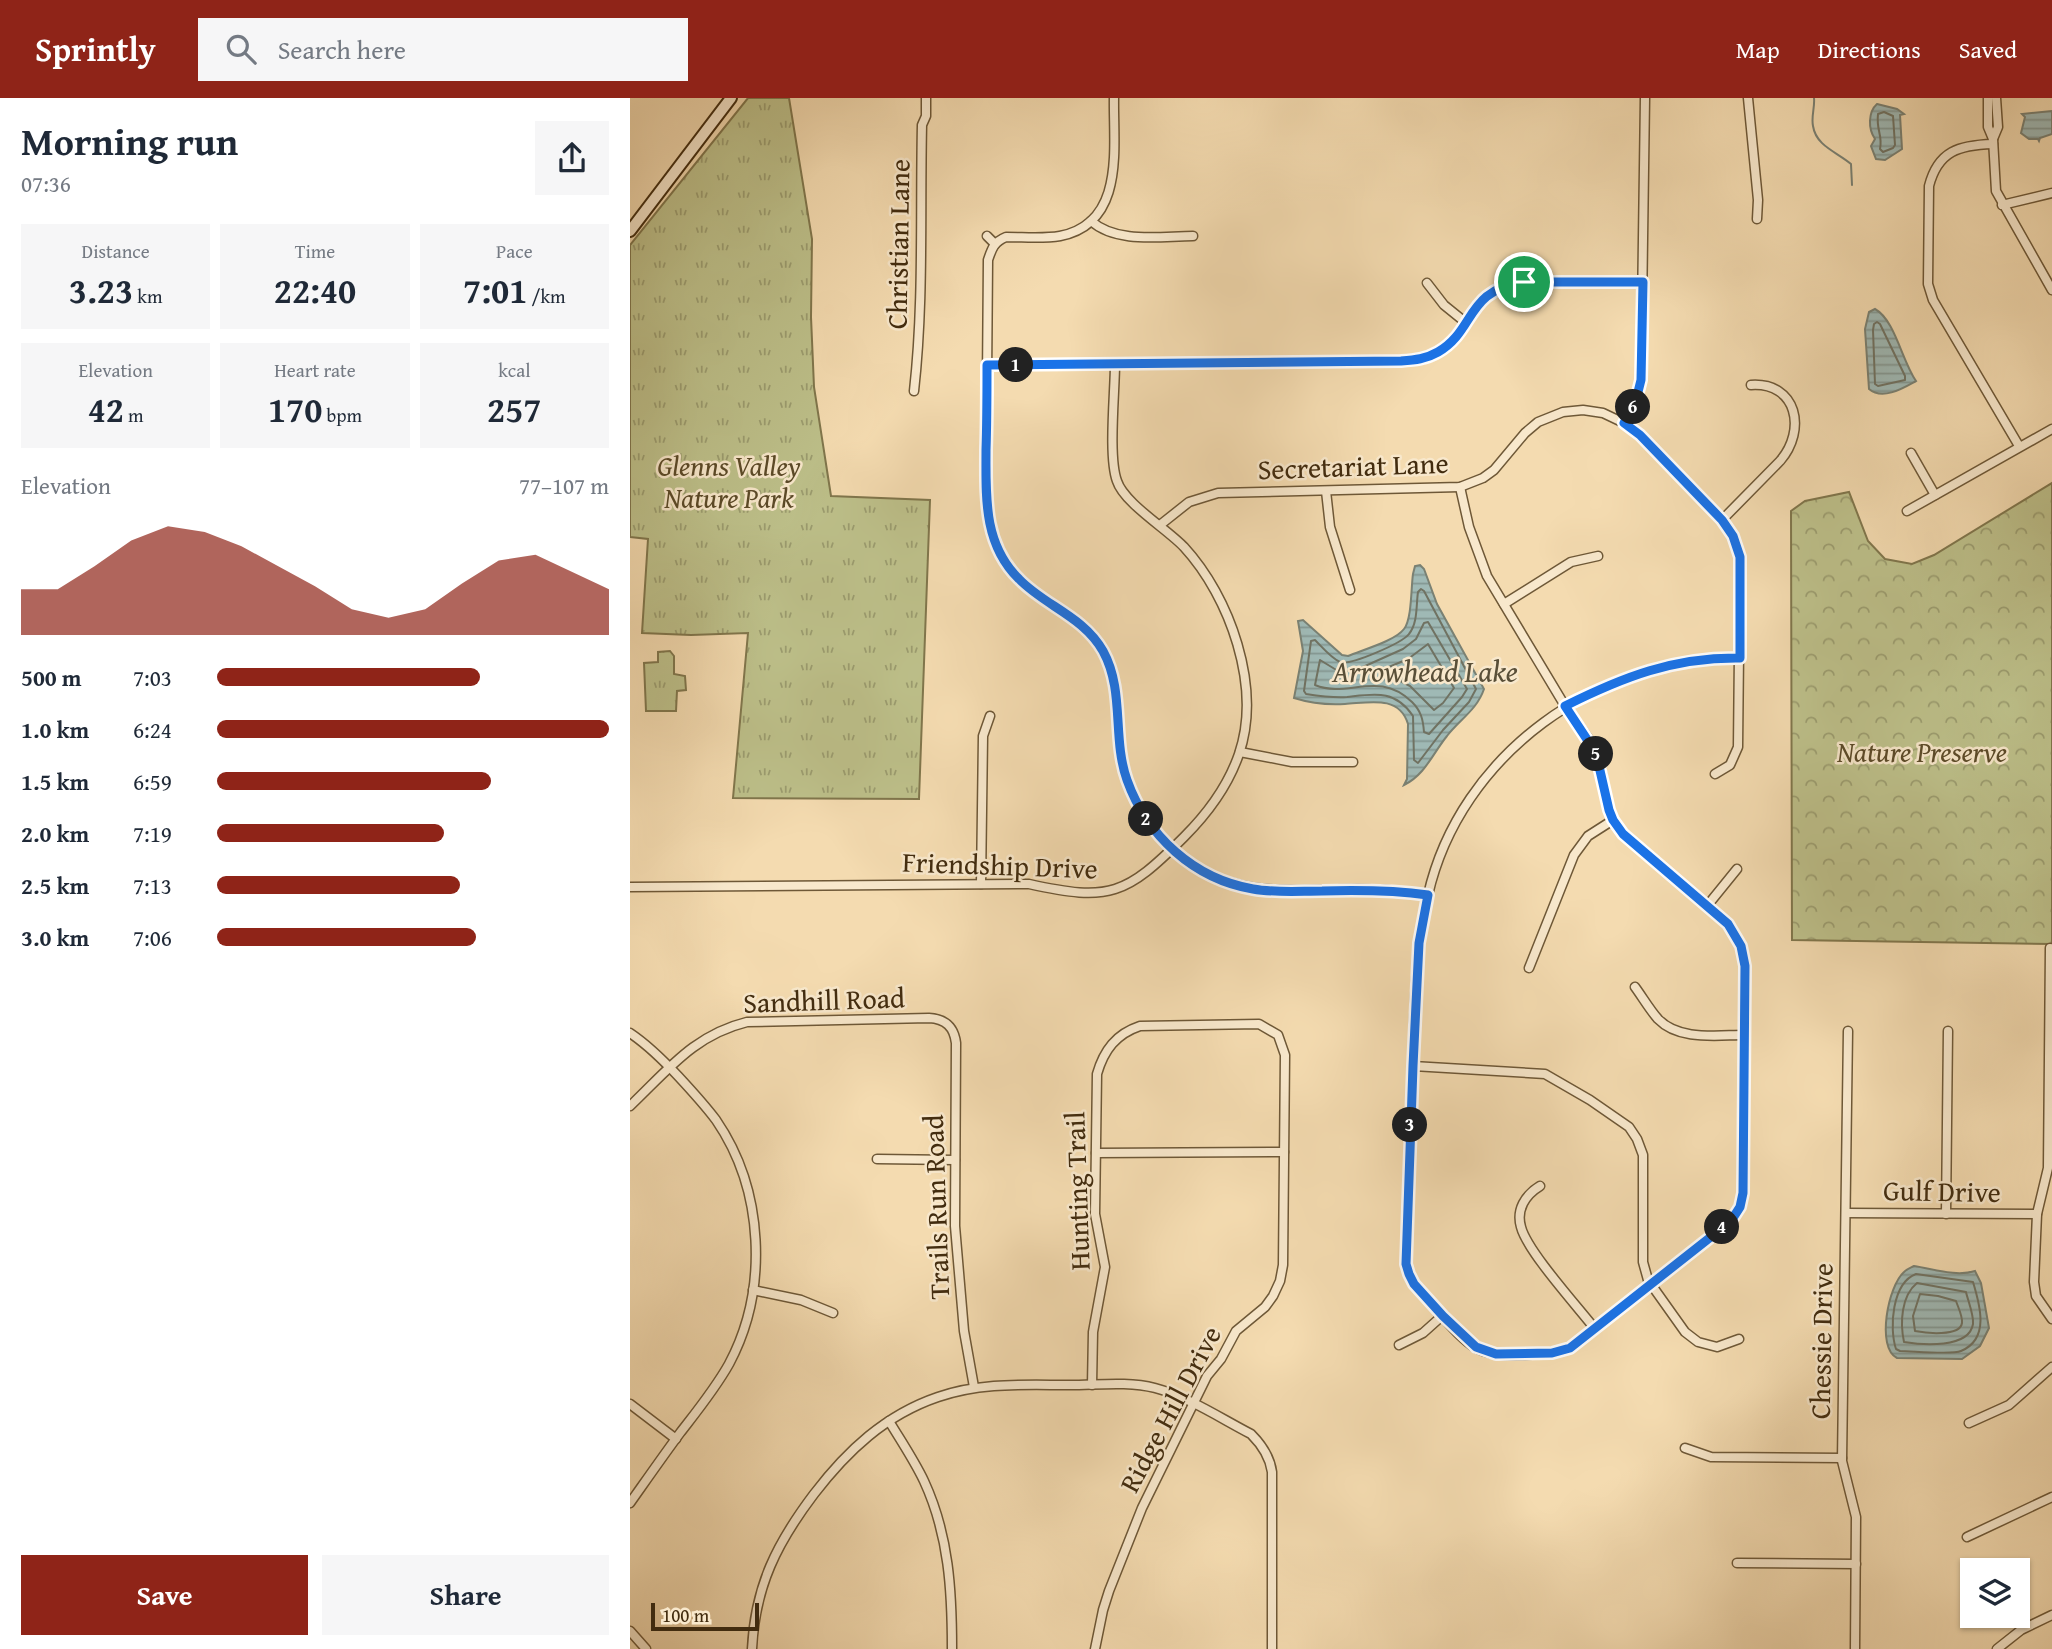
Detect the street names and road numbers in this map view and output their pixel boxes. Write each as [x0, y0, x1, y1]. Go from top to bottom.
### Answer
street label: Christian Lane [876, 159, 919, 329]
street label: Secretariat Lane [1257, 442, 1449, 489]
street label: Friendship Drive [902, 841, 1099, 888]
street label: Sandhill Road [742, 976, 906, 1023]
street label: Hunting Trail [1053, 1111, 1100, 1271]
street label: Trails Run Road [912, 1114, 959, 1300]
street label: Gulf Drive [1883, 1169, 2001, 1212]
street label: Chessie Drive [1799, 1262, 1842, 1419]
street label: Ridge Hill Drive [1108, 1318, 1231, 1499]

